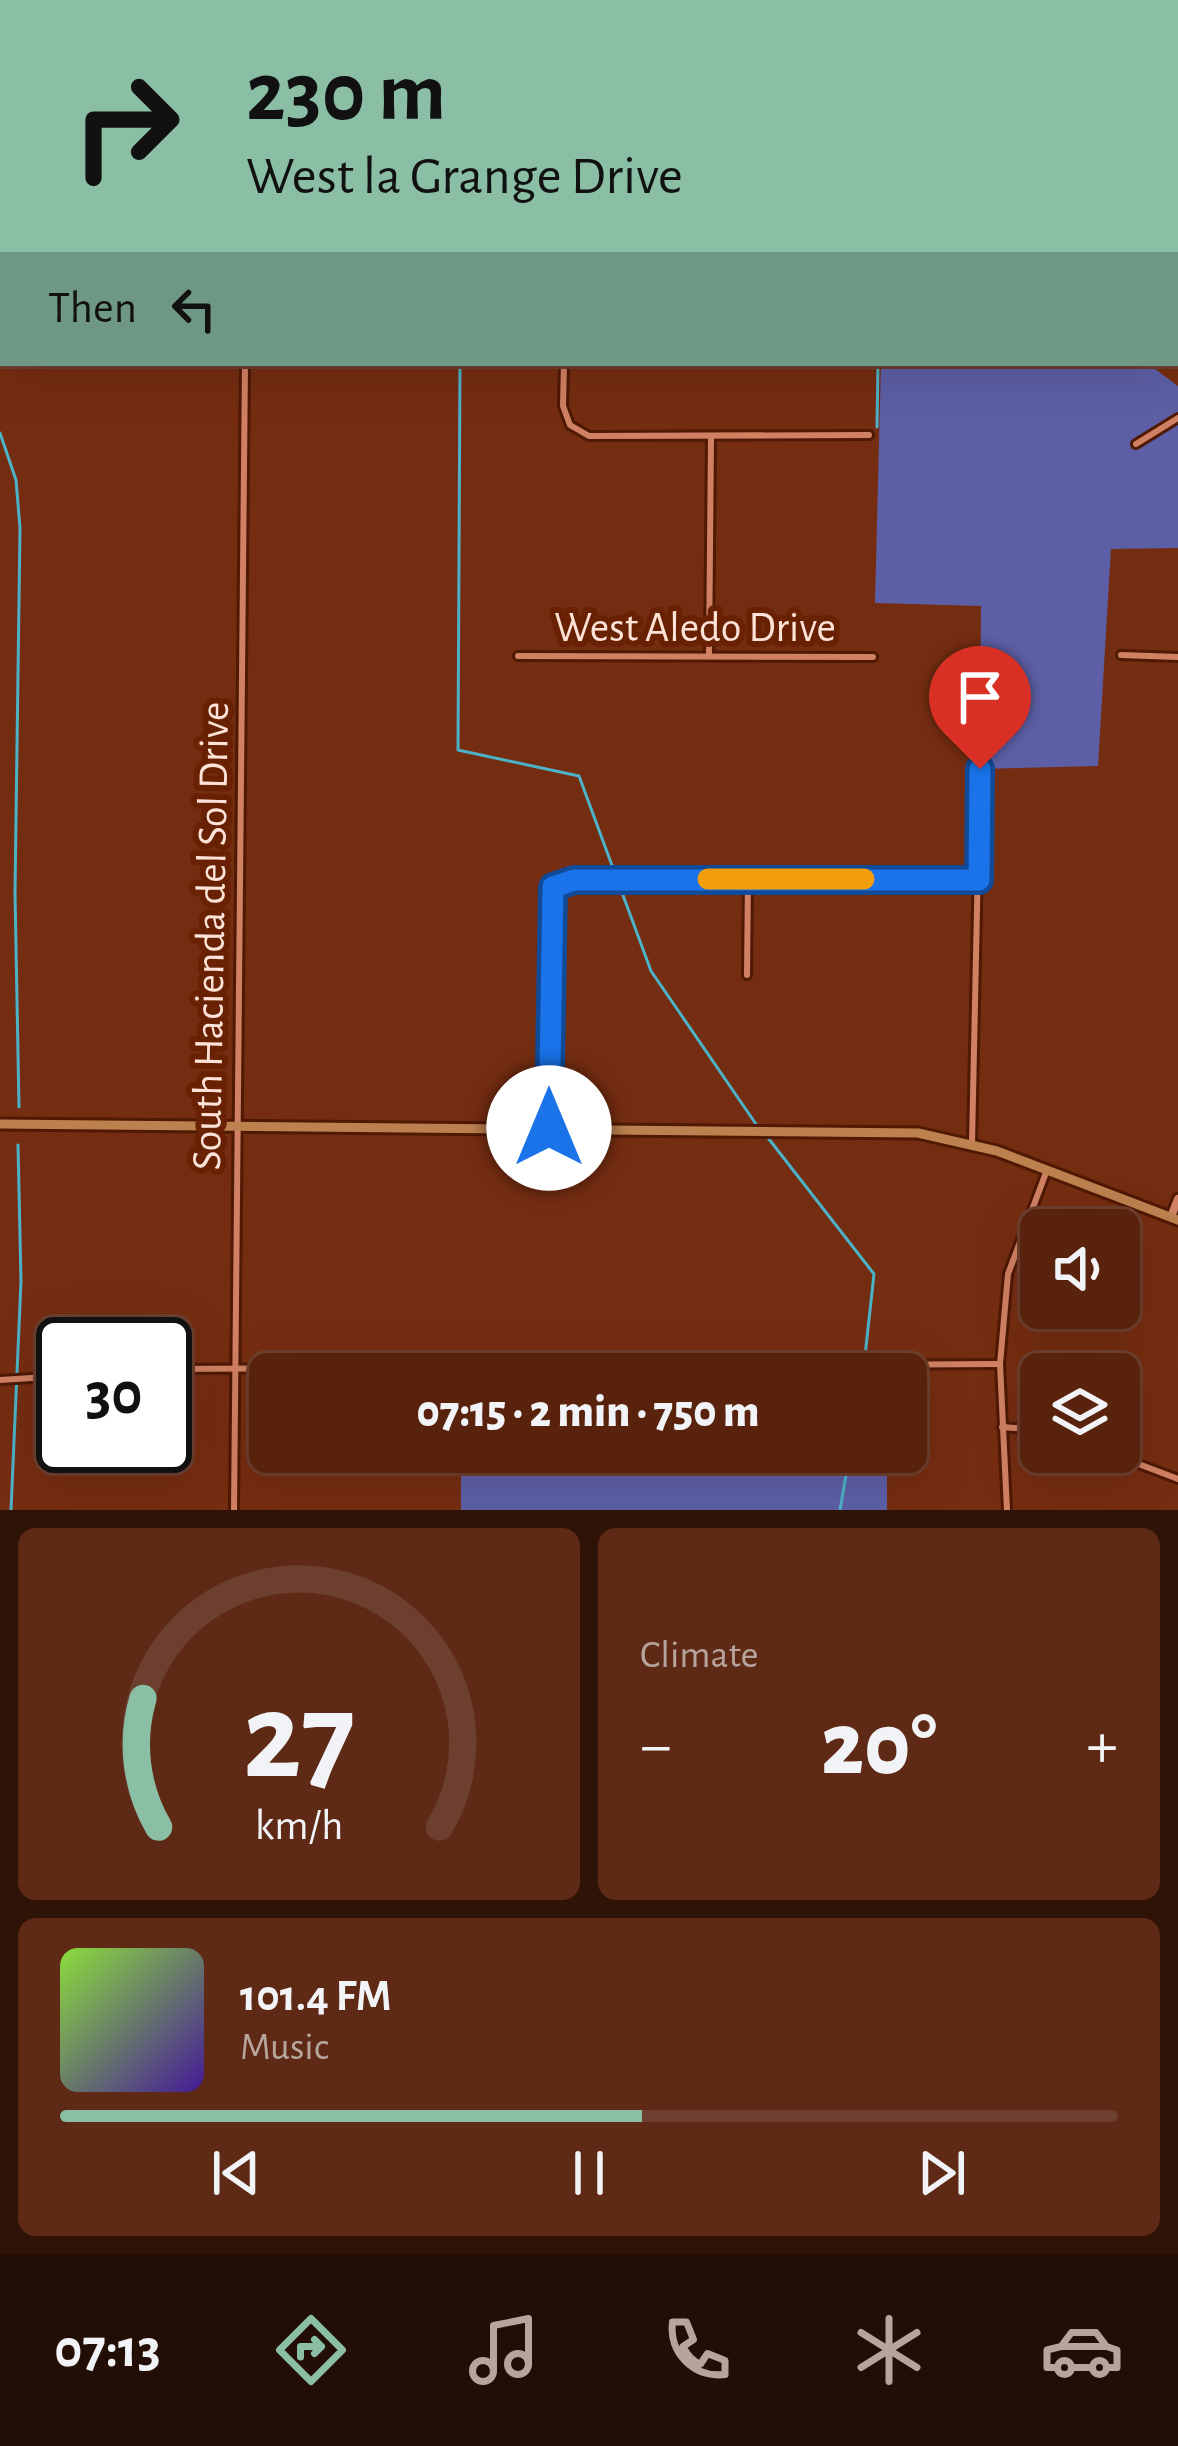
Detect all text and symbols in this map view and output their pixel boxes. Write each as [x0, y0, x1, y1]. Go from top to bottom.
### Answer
icon: right [48, 48, 204, 204]
text: 230 m [246, 52, 446, 136]
text: West la Grange Drive [246, 150, 683, 204]
icon: left [161, 276, 227, 342]
text: Then [48, 286, 137, 331]
street label: West Aledo Drive [554, 607, 836, 649]
pin [929, 646, 1031, 769]
icon: arrive [947, 664, 1013, 730]
street label: South Hacienda del Sol Drive [186, 701, 236, 1171]
position arrow [486, 1065, 612, 1191]
map controls [1020, 1209, 1140, 1473]
button: sound [1020, 1209, 1140, 1329]
speed limit sign: 30 [36, 1317, 192, 1473]
button: layers [1020, 1353, 1140, 1473]
text: 07:15 · 2 min · 750 m [417, 1390, 759, 1435]
text: Climate [640, 1636, 758, 1675]
text: 27 [243, 1676, 355, 1801]
text: 20° [821, 1701, 937, 1791]
text: − [640, 1713, 672, 1779]
text: + [1086, 1713, 1118, 1779]
text: km/h [255, 1805, 343, 1848]
text: 101.4 FM [240, 1974, 392, 2019]
text: Music [240, 2028, 329, 2067]
icon: previous [203, 2140, 269, 2206]
icon: pause [556, 2140, 622, 2206]
icon: next [909, 2140, 975, 2206]
icon: directions [269, 2308, 353, 2392]
icon: music [462, 2308, 546, 2392]
icon: phone [655, 2308, 739, 2392]
icon: climate [847, 2308, 931, 2392]
icon: car [1040, 2308, 1124, 2392]
text: 07:13 [54, 2323, 161, 2377]

